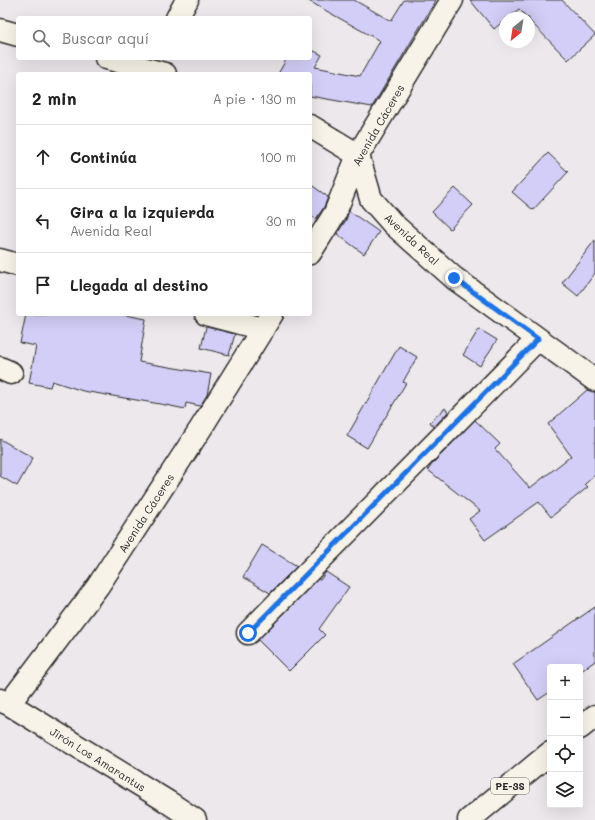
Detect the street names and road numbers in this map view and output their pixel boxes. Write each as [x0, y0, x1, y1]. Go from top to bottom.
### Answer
street label: Avenida Cáceres [349, 82, 407, 168]
street label: Avenida Real [381, 210, 443, 268]
street label: Avenida Cáceres [115, 471, 177, 555]
street label: Jirón Los Amarantus [47, 723, 149, 795]
road number: PE-3S [491, 778, 529, 794]

